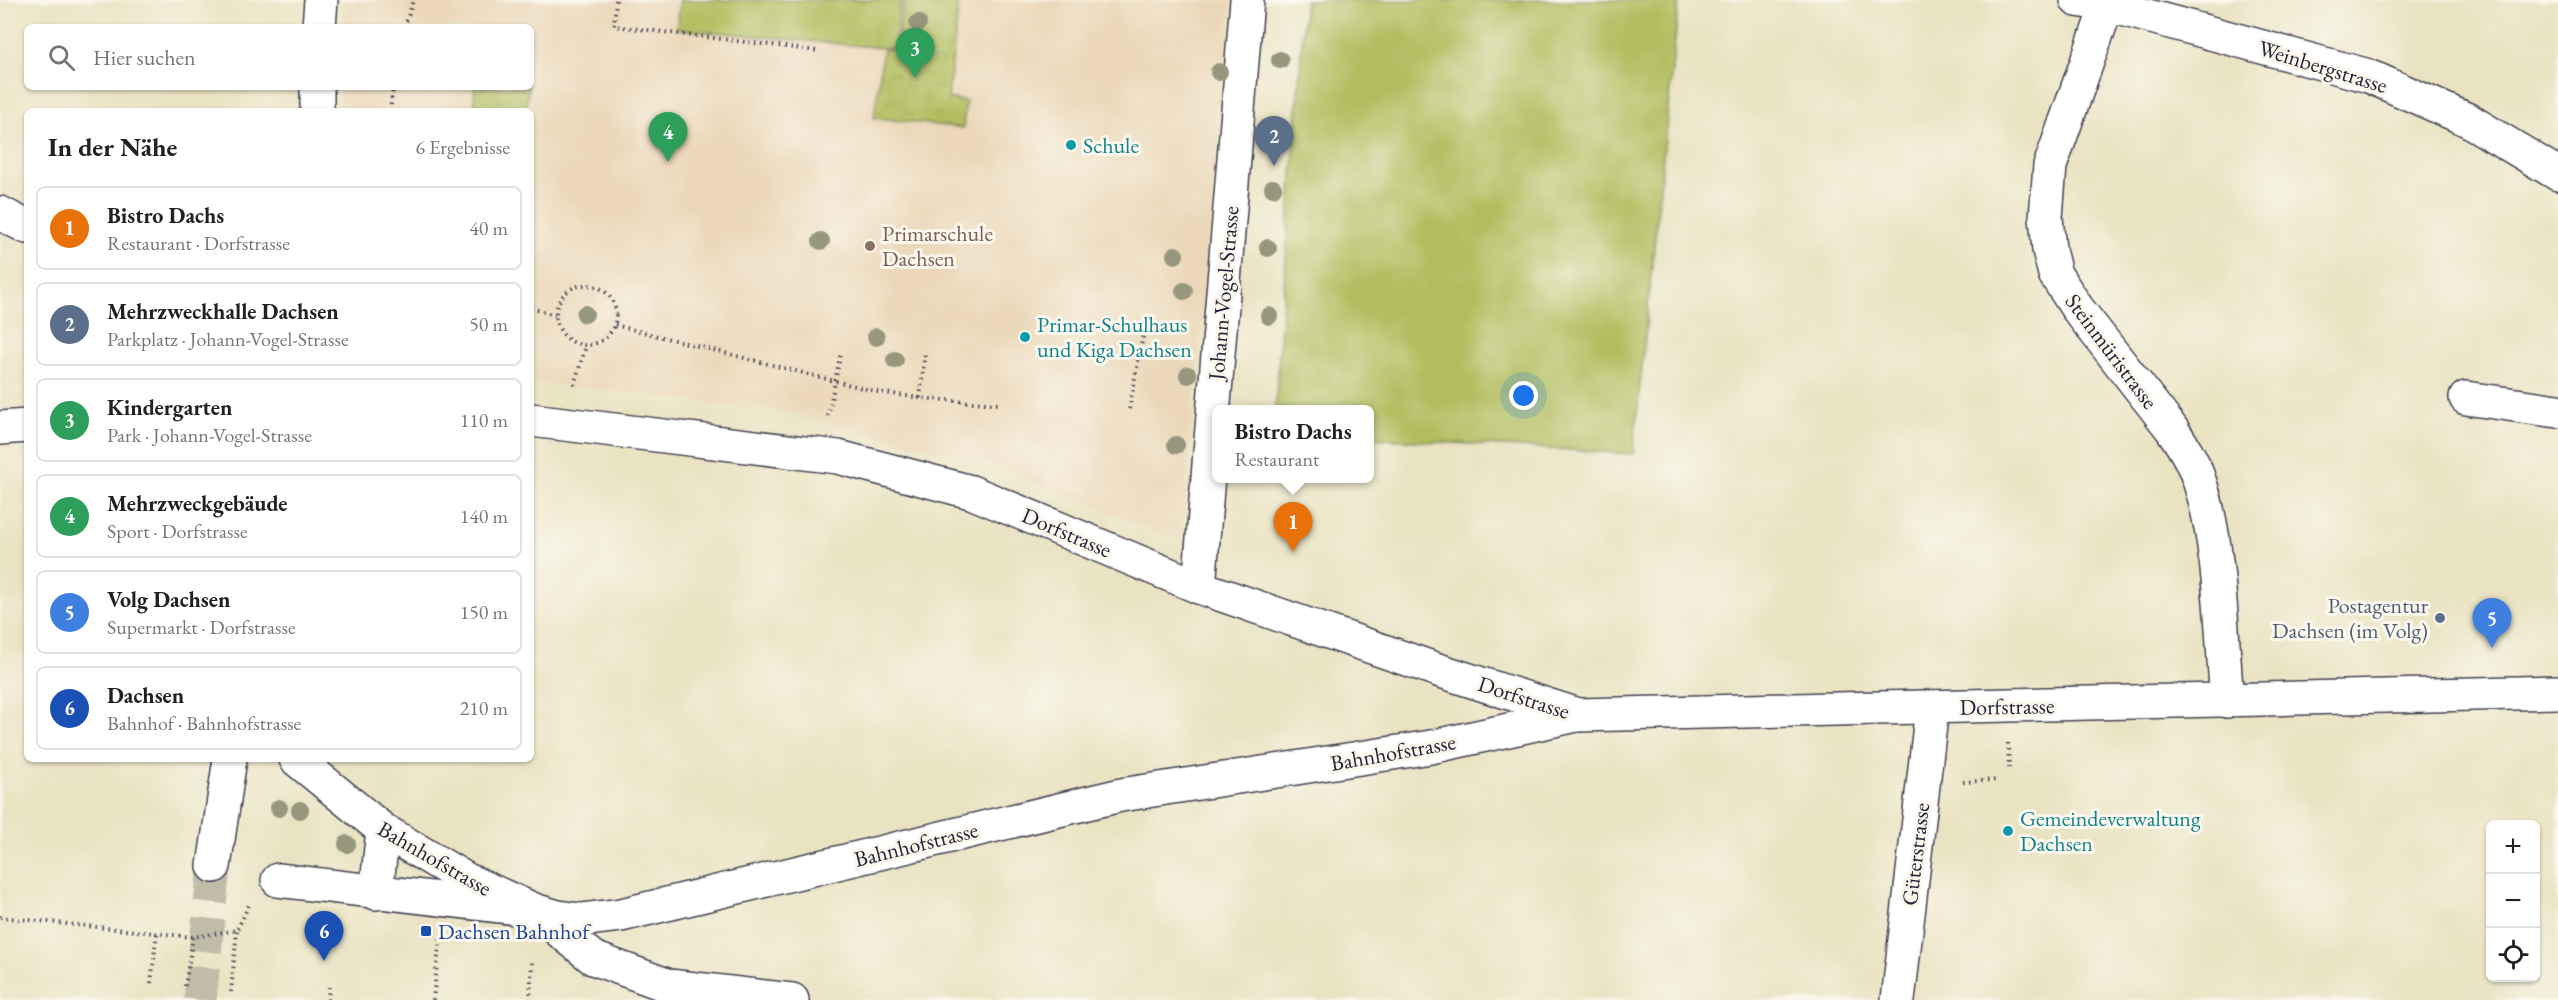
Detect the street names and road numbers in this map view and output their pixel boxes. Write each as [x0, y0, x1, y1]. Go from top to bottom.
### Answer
street label: Weinbergstrasse [2255, 33, 2391, 100]
street label: Johann-Vogel-Strasse [1201, 204, 1246, 383]
street label: Steinmüristrasse [2059, 288, 2165, 415]
street label: Dorfstrasse [1018, 501, 1116, 564]
street label: Dorfstrasse [1474, 669, 1574, 726]
street label: Dorfstrasse [1959, 691, 2055, 722]
street label: Bahnhofstrasse [1328, 727, 1458, 778]
street label: Güterstrasse [1895, 801, 1936, 907]
street label: Bahnhofstrasse [373, 814, 497, 903]
street label: Bahnhofstrasse [851, 815, 982, 874]

